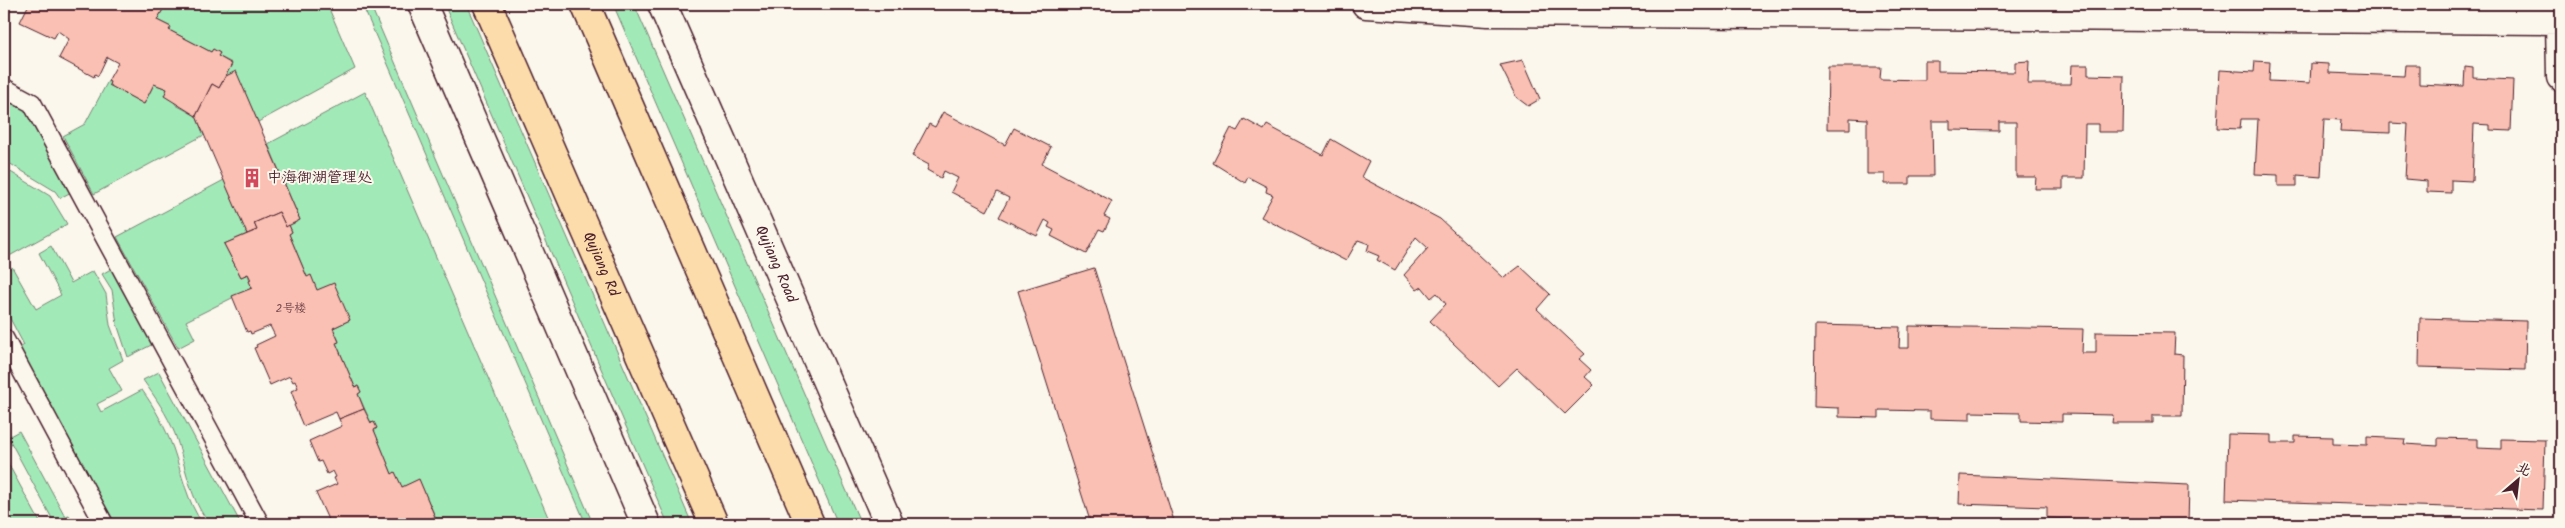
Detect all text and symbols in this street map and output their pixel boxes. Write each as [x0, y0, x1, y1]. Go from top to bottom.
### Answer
place label: 中海御湖管理处 [267, 166, 372, 190]
building icon: 中海御湖管理处 [241, 167, 263, 189]
street label: Qujiang Road [748, 222, 803, 307]
street label: Qujiang Rd [576, 228, 626, 301]
house number: 2号楼 [276, 299, 306, 318]
north arrow [2492, 456, 2542, 506]
text: 北 [2512, 456, 2535, 482]

